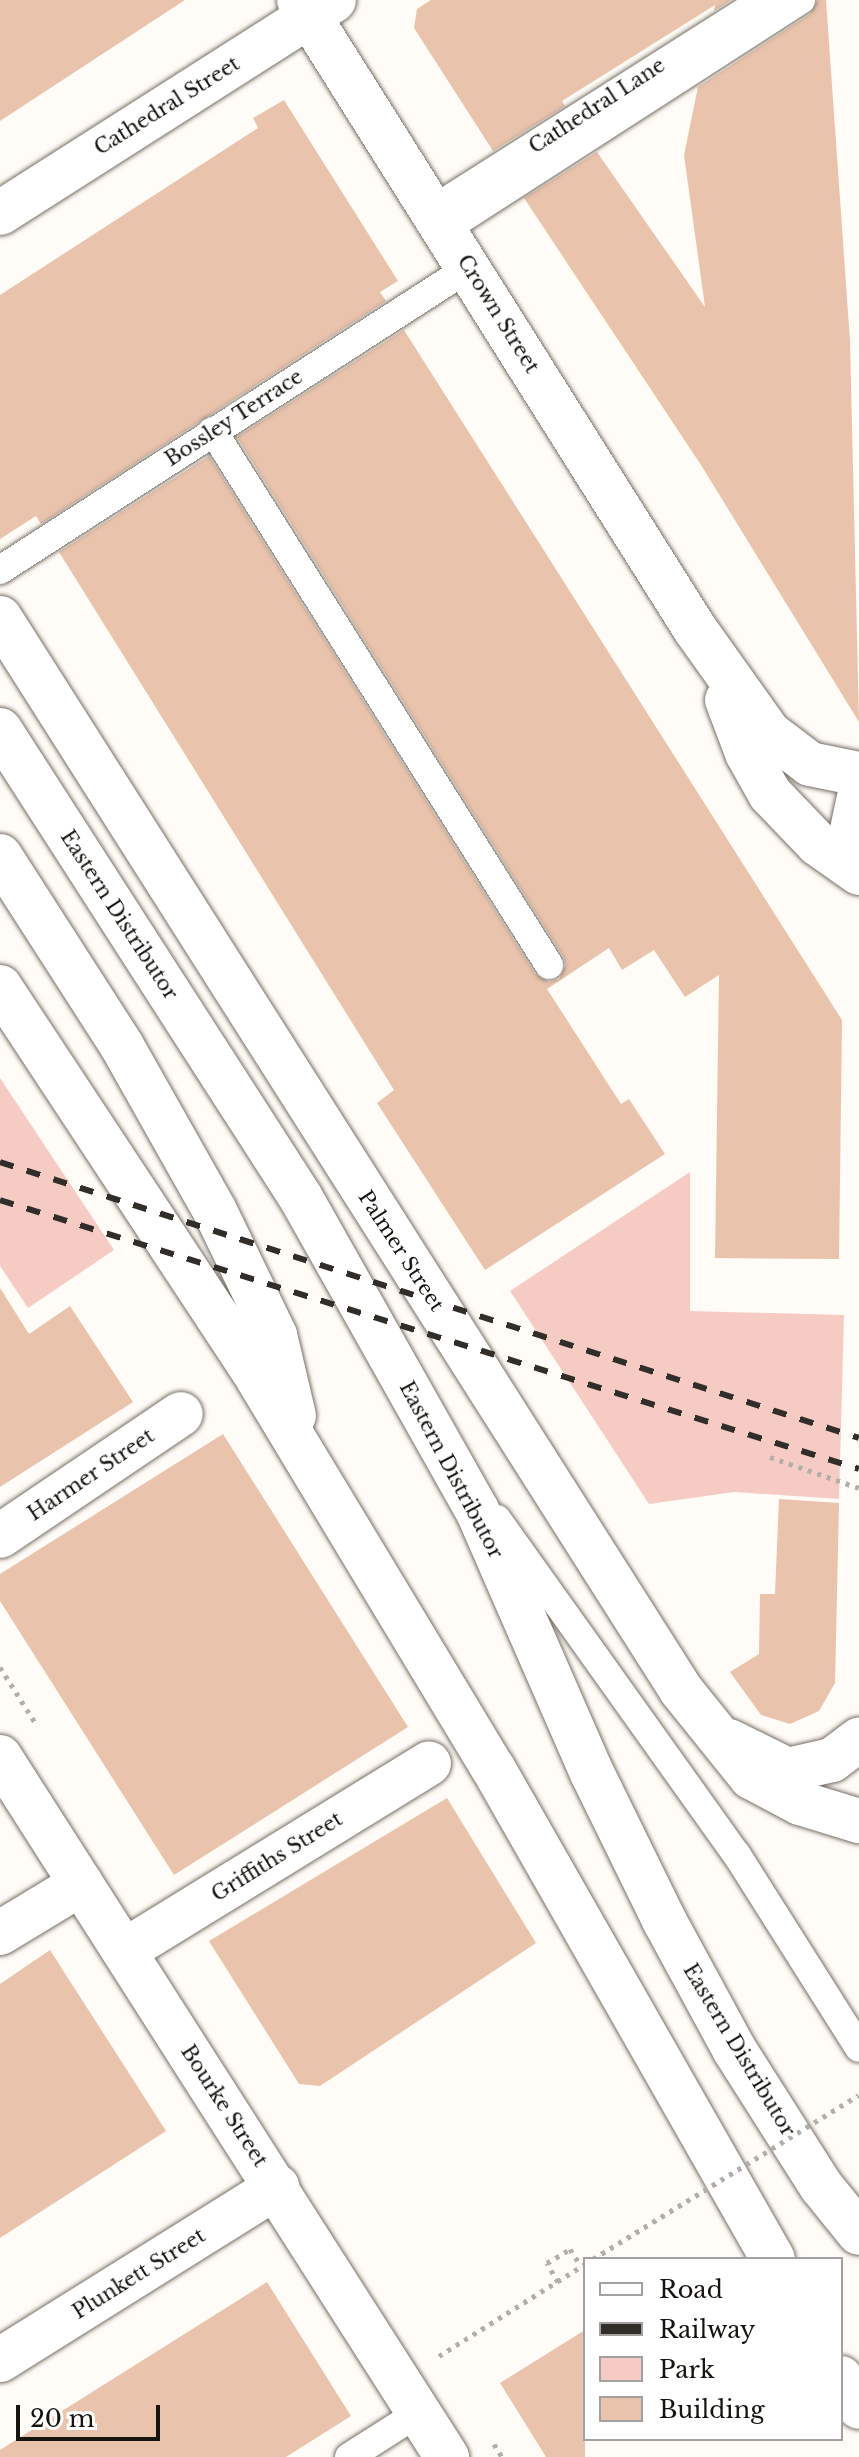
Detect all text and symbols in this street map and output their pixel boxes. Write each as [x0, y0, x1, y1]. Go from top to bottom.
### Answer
street label: Cathedral Street [90, 52, 244, 160]
street label: Cathedral Lane [525, 53, 669, 159]
street label: Crown Street [452, 250, 544, 378]
street label: Bossley Terrace [160, 364, 308, 472]
street label: Eastern Distributor [55, 826, 183, 1004]
street label: Palmer Street [353, 1186, 449, 1316]
street label: Eastern Distributor [394, 1377, 508, 1563]
street label: Harmer Street [23, 1424, 159, 1526]
street label: Griffiths Street [207, 1807, 347, 1907]
street label: Eastern Distributor [678, 1959, 800, 2141]
street label: Bourke Street [176, 2041, 272, 2171]
street label: Plunkett Street [68, 2224, 210, 2324]
legend [583, 2257, 843, 2441]
text: Road [659, 2275, 723, 2304]
text: Railway [659, 2315, 755, 2344]
text: Park [659, 2355, 715, 2384]
scale bar [20, 2389, 164, 2439]
text: Building [659, 2395, 765, 2424]
text: 20 m [30, 2404, 95, 2433]

